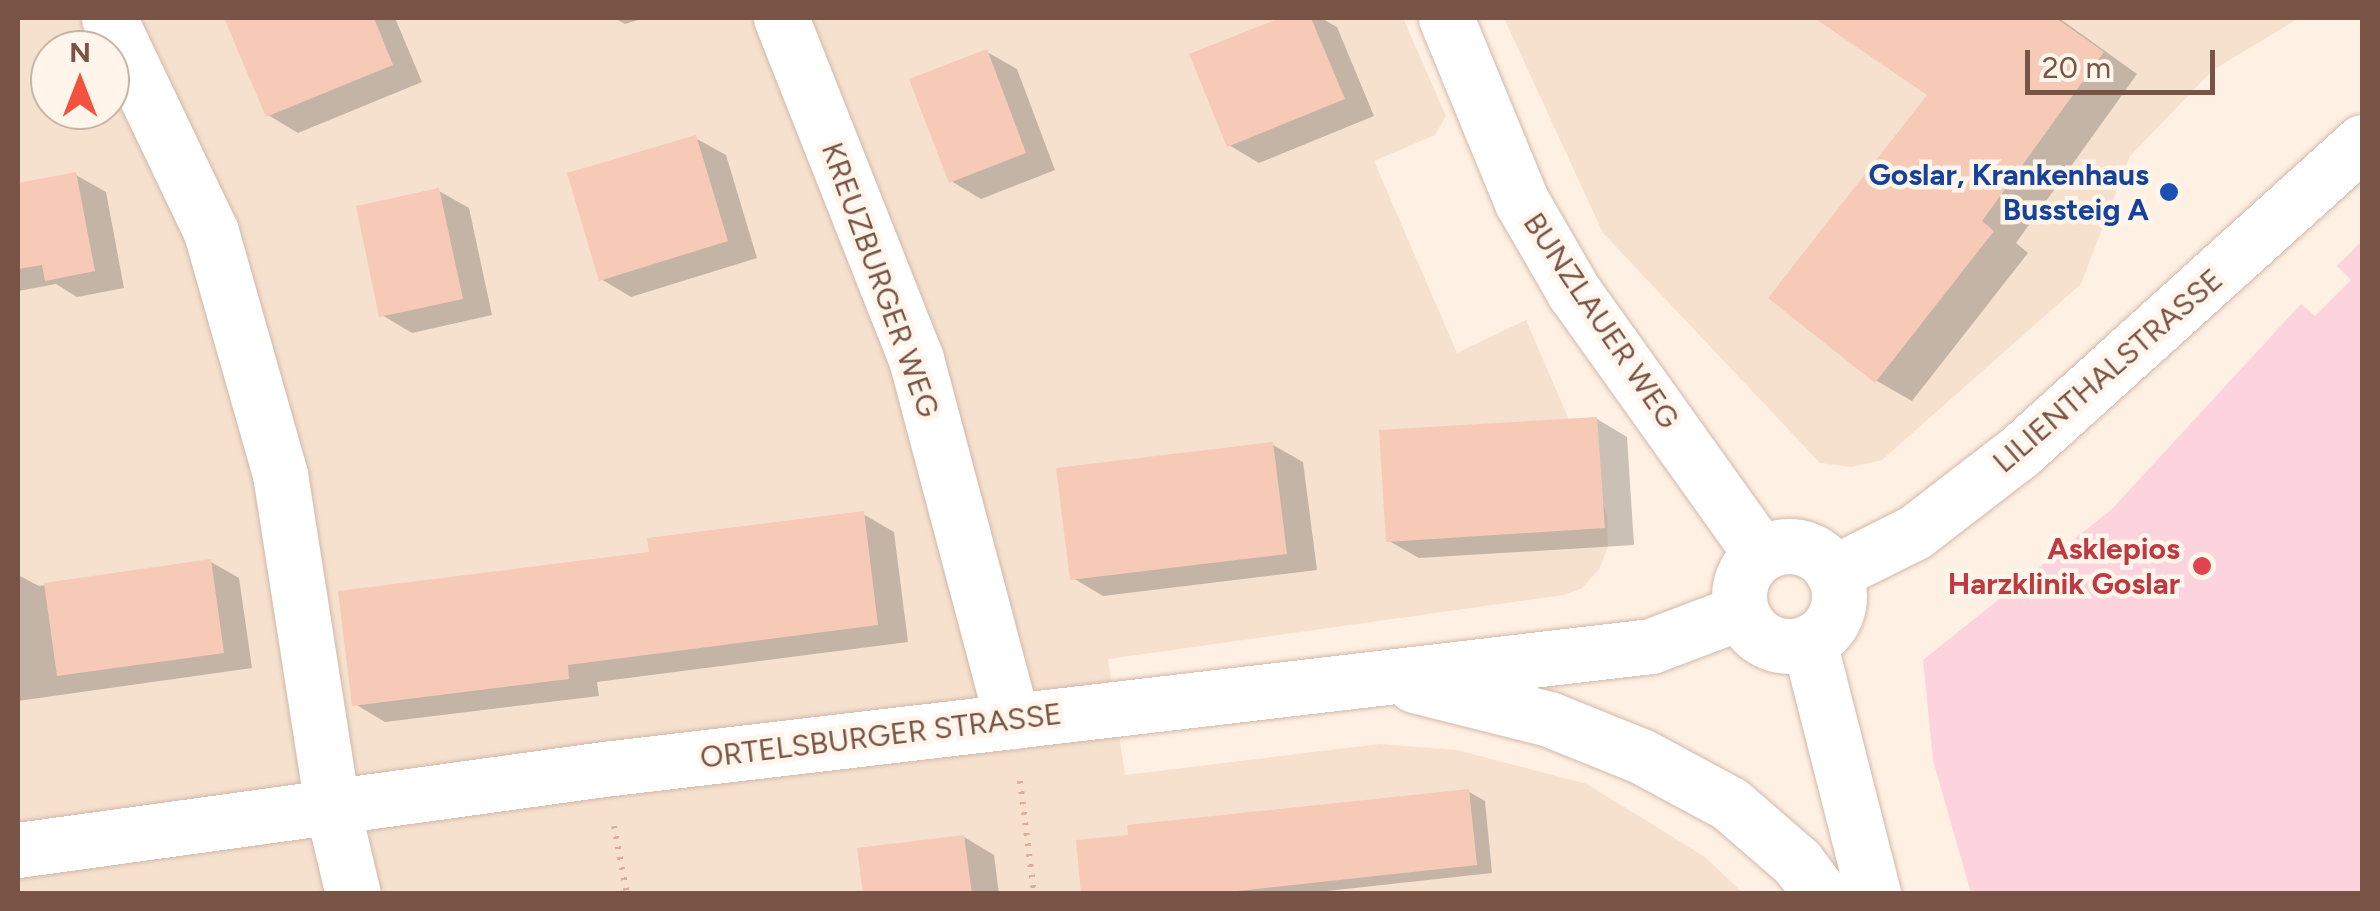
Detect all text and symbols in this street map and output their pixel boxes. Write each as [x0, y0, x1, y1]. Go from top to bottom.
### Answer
north arrow [30, 30, 130, 130]
scale bar [2030, 30, 2220, 92]
text: N [69, 35, 91, 69]
text: 20 m [2042, 49, 2111, 86]
street label: KREUZBURGER WEG [814, 138, 946, 422]
place label: Goslar, Krankenhaus Bussteig A [1868, 157, 2149, 228]
marker: Goslar, Krankenhaus Bussteig A [2158, 181, 2180, 203]
street label: BUNZLAUER WEG [1516, 206, 1686, 436]
street label: LILIENTHALSTRASSE [1986, 262, 2230, 480]
place label: Asklepios Harzklinik Goslar [1948, 531, 2180, 602]
marker: Asklepios Harzklinik Goslar [2189, 553, 2215, 579]
street label: ORTELSBURGER STRASSE [698, 696, 1064, 776]

